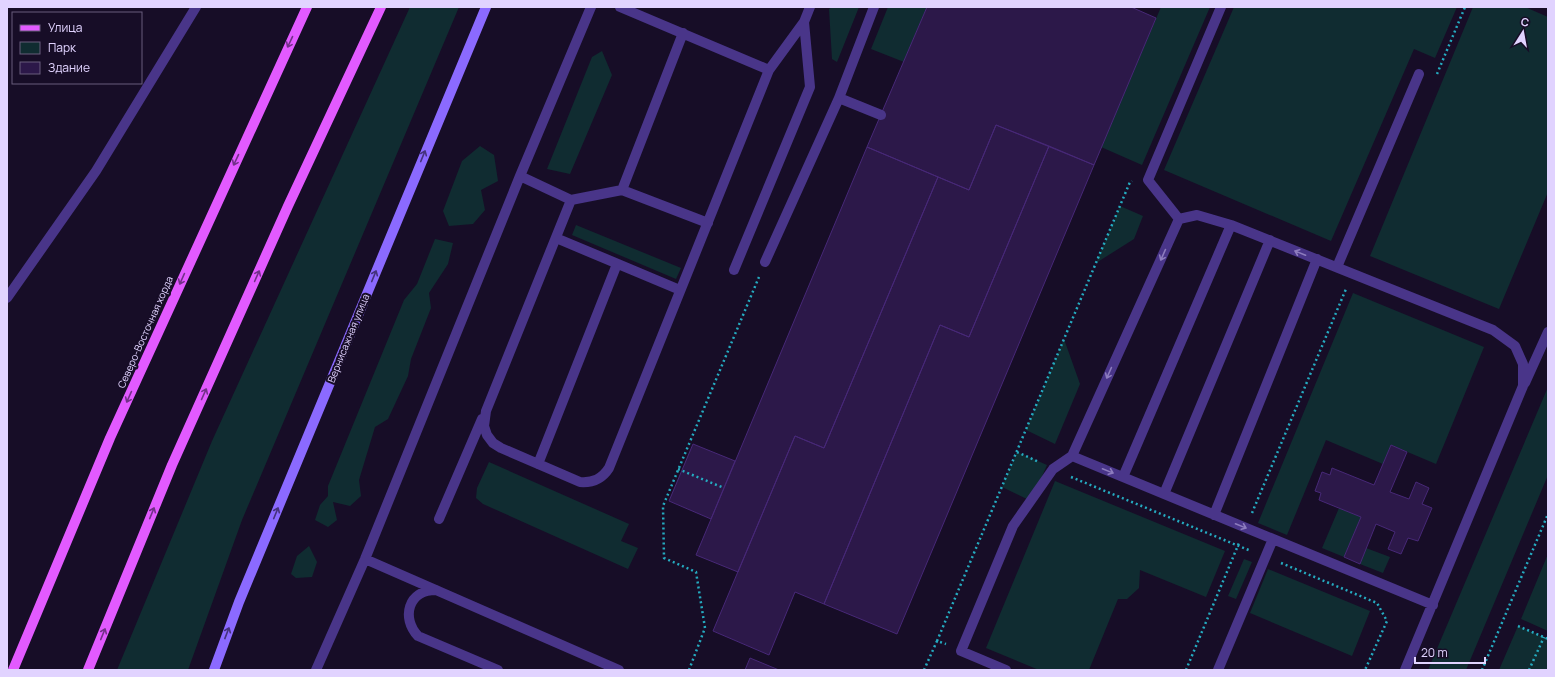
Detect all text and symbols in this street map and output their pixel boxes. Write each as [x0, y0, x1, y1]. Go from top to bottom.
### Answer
legend [12, 12, 142, 84]
north arrow [1503, 12, 1543, 52]
text: С [1520, 14, 1530, 30]
text: Улица [48, 19, 82, 36]
one-way arrow [286, 36, 293, 48]
text: Парк [48, 39, 77, 56]
text: Здание [48, 59, 90, 76]
one-way arrow [420, 151, 427, 163]
one-way arrow [232, 154, 239, 166]
one-way arrow [1295, 248, 1307, 256]
one-way arrow [1159, 249, 1166, 261]
one-way arrow [254, 270, 261, 282]
one-way arrow [370, 271, 378, 283]
one-way arrow [178, 272, 185, 284]
street label: Северо-Восточная хорда [114, 274, 176, 390]
street label: Вернисажная улица [324, 291, 372, 385]
one-way arrow [1105, 367, 1112, 379]
one-way arrow [200, 388, 208, 400]
one-way arrow [124, 391, 132, 403]
one-way arrow [1102, 468, 1114, 475]
one-way arrow [273, 507, 280, 519]
one-way arrow [149, 508, 156, 520]
one-way arrow [1235, 523, 1247, 530]
one-way arrow [100, 628, 107, 640]
one-way arrow [224, 628, 232, 640]
scale bar [1415, 639, 1485, 665]
text: 20 m [1421, 644, 1448, 661]

